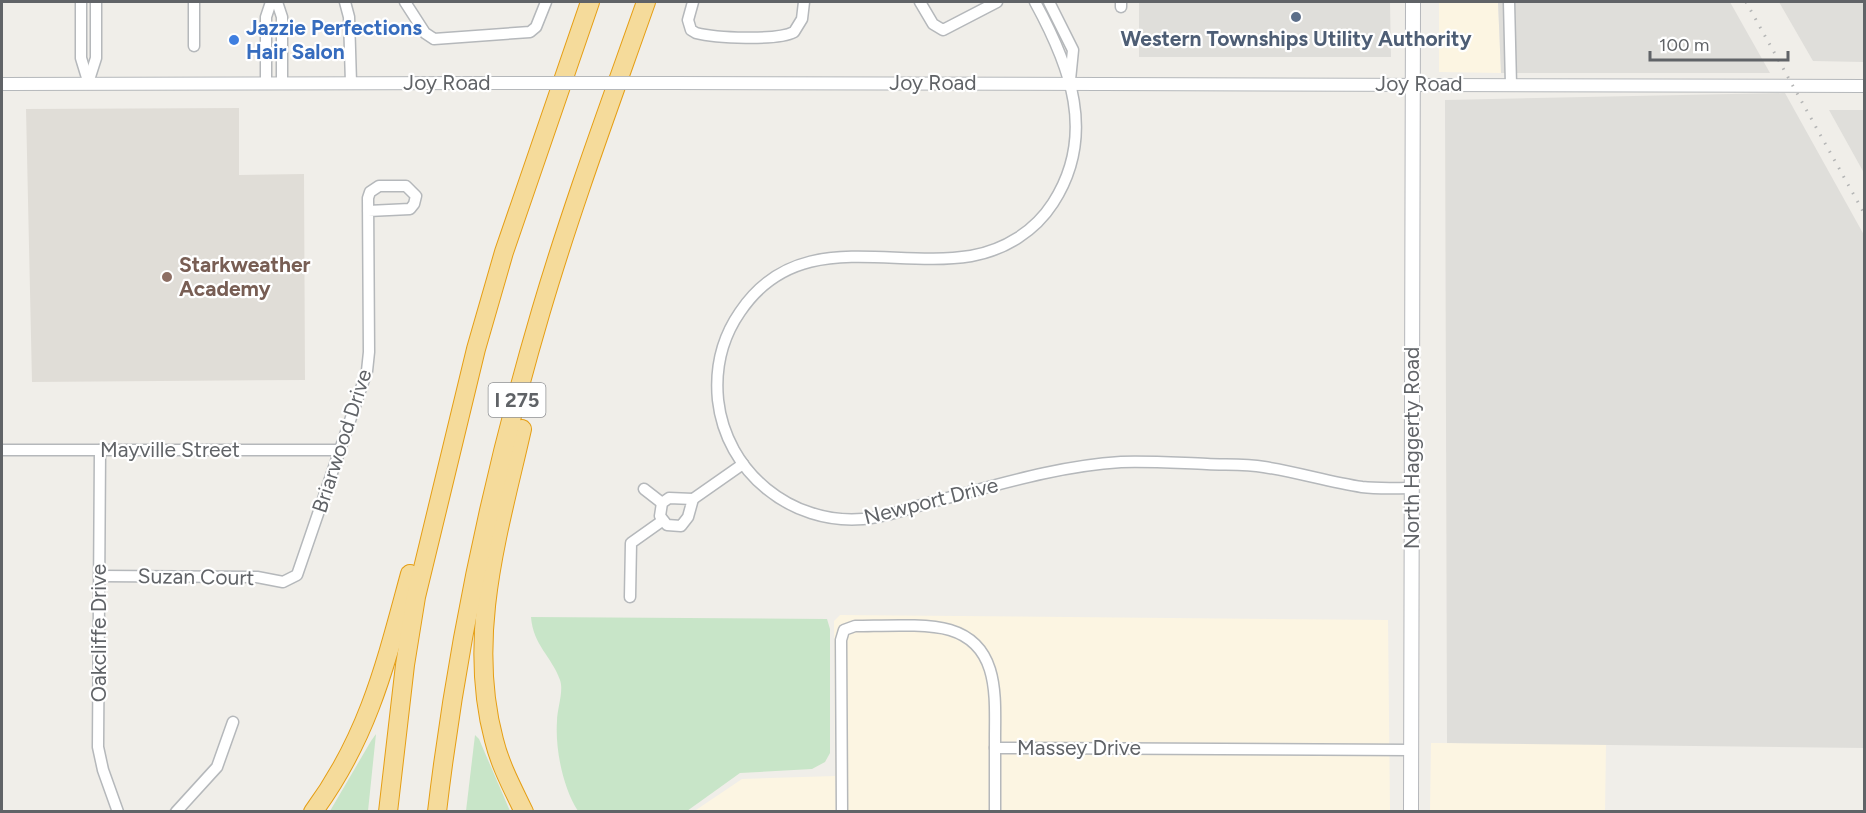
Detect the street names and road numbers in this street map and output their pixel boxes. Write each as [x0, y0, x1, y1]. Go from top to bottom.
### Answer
street label: Joy Road [403, 70, 491, 95]
street label: Joy Road [889, 70, 977, 95]
street label: Joy Road [1375, 71, 1463, 96]
street label: North Haggerty Road [1399, 347, 1424, 549]
street label: Briarwood Drive [307, 366, 376, 516]
road number: I 275 [488, 383, 546, 417]
street label: Mayville Street [100, 437, 240, 462]
street label: Newport Drive [861, 472, 1001, 529]
street label: Suzan Court [137, 563, 255, 590]
street label: Oakcliffe Drive [86, 564, 111, 702]
street label: Massey Drive [1017, 735, 1141, 760]

